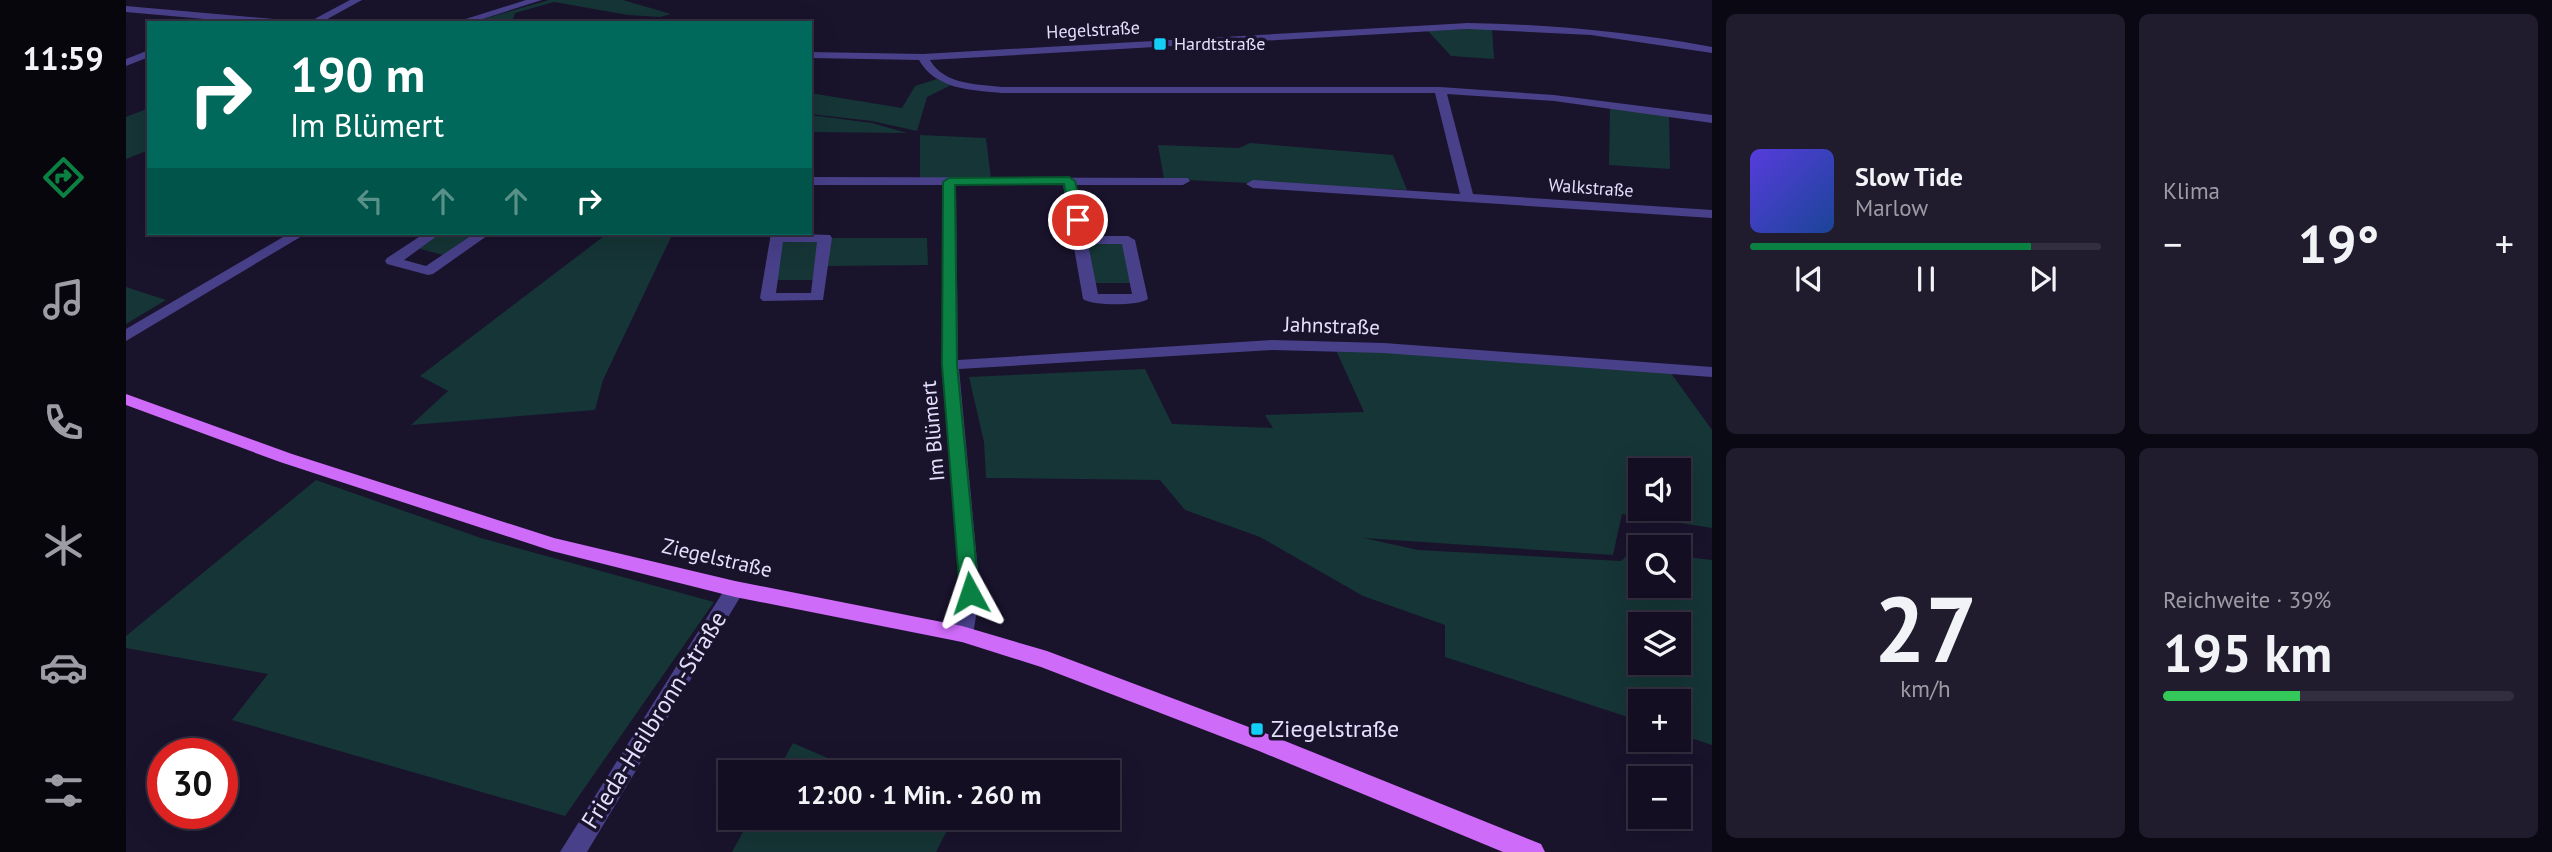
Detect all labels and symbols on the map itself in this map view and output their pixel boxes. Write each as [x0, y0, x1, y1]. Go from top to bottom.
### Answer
street label: Hegelstraße [1046, 16, 1140, 43]
place label: Hardtstraße [1174, 32, 1265, 55]
marker: Hardtstraße [1152, 36, 1168, 52]
street label: Walkstraße [1548, 173, 1634, 202]
pin [1048, 190, 1108, 250]
street label: Jahnstraße [1283, 310, 1381, 341]
street label: Im Blümert [915, 380, 950, 483]
street label: Ziegelstraße [659, 532, 775, 583]
position arrow [933, 556, 1007, 630]
street label: Frieda-Heilbronn-Straße [574, 605, 733, 834]
place label: Ziegelstraße [1271, 713, 1399, 744]
marker: Ziegelstraße [1249, 721, 1265, 737]
speed limit sign: 30 [147, 738, 238, 829]

